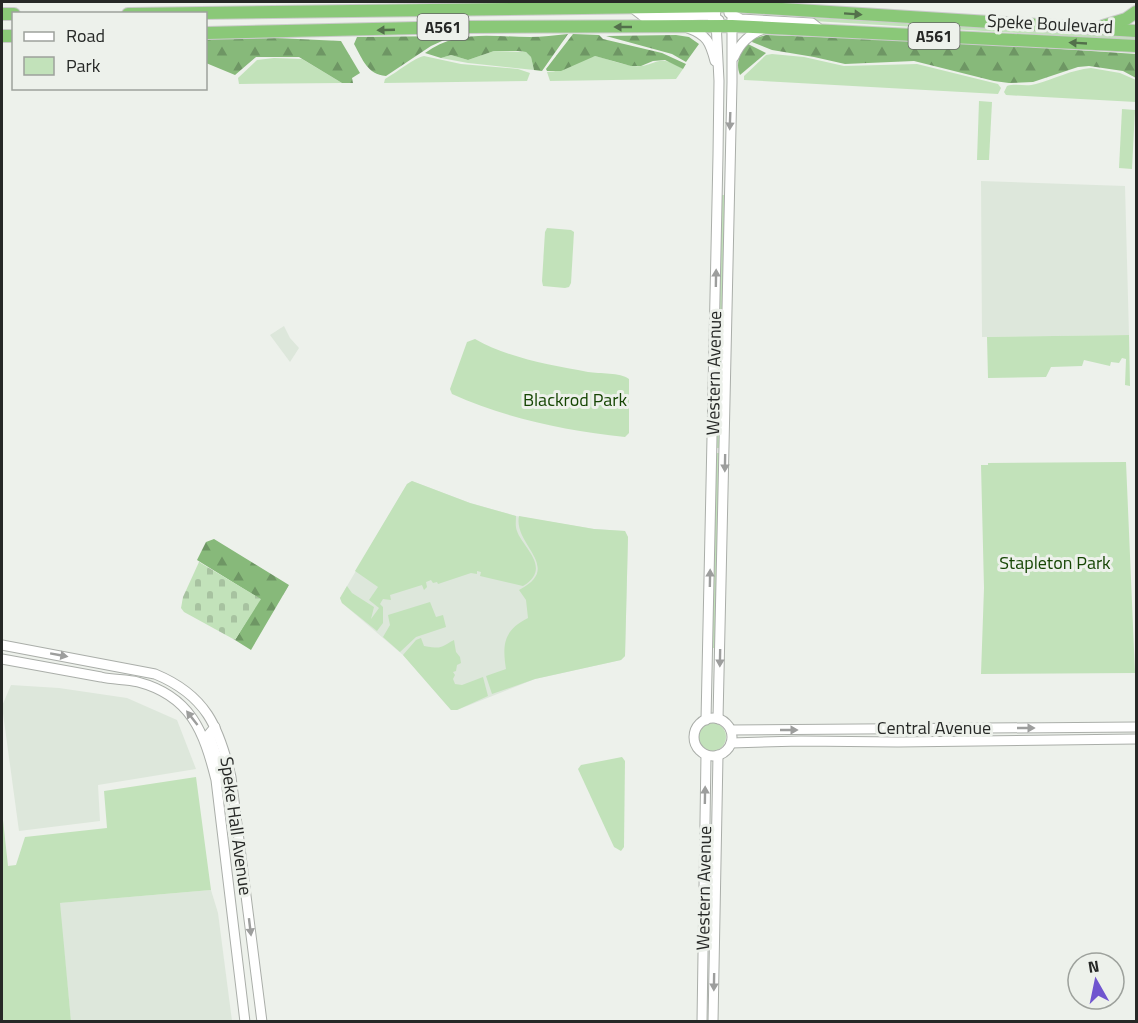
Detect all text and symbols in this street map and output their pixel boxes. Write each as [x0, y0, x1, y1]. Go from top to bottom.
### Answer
street label: Speke Boulevard [986, 7, 1114, 40]
one-way arrow [844, 9, 863, 18]
legend [12, 12, 207, 90]
road number: A561 [418, 14, 468, 40]
text: Road [66, 22, 105, 49]
one-way arrow [614, 22, 633, 31]
road number: A561 [908, 23, 960, 49]
one-way arrow [377, 25, 396, 34]
one-way arrow [1069, 39, 1088, 48]
text: Park [66, 52, 101, 79]
one-way arrow [726, 111, 735, 130]
one-way arrow [711, 268, 721, 287]
street label: Western Avenue [699, 310, 728, 436]
park label: Blackrod Park [523, 386, 627, 413]
one-way arrow [720, 453, 729, 472]
park label: Stapleton Park [999, 549, 1111, 576]
one-way arrow [705, 568, 714, 587]
one-way arrow [715, 648, 725, 667]
one-way arrow [50, 651, 69, 660]
one-way arrow [186, 710, 199, 726]
street label: Central Avenue [877, 714, 991, 741]
one-way arrow [1017, 723, 1036, 733]
one-way arrow [780, 725, 799, 735]
street label: Speke Hall Avenue [213, 755, 260, 897]
one-way arrow [700, 786, 710, 805]
street label: Western Avenue [689, 825, 718, 951]
one-way arrow [246, 917, 255, 936]
north arrow [1066, 951, 1126, 1011]
text: N [1086, 953, 1101, 979]
one-way arrow [709, 972, 719, 991]

